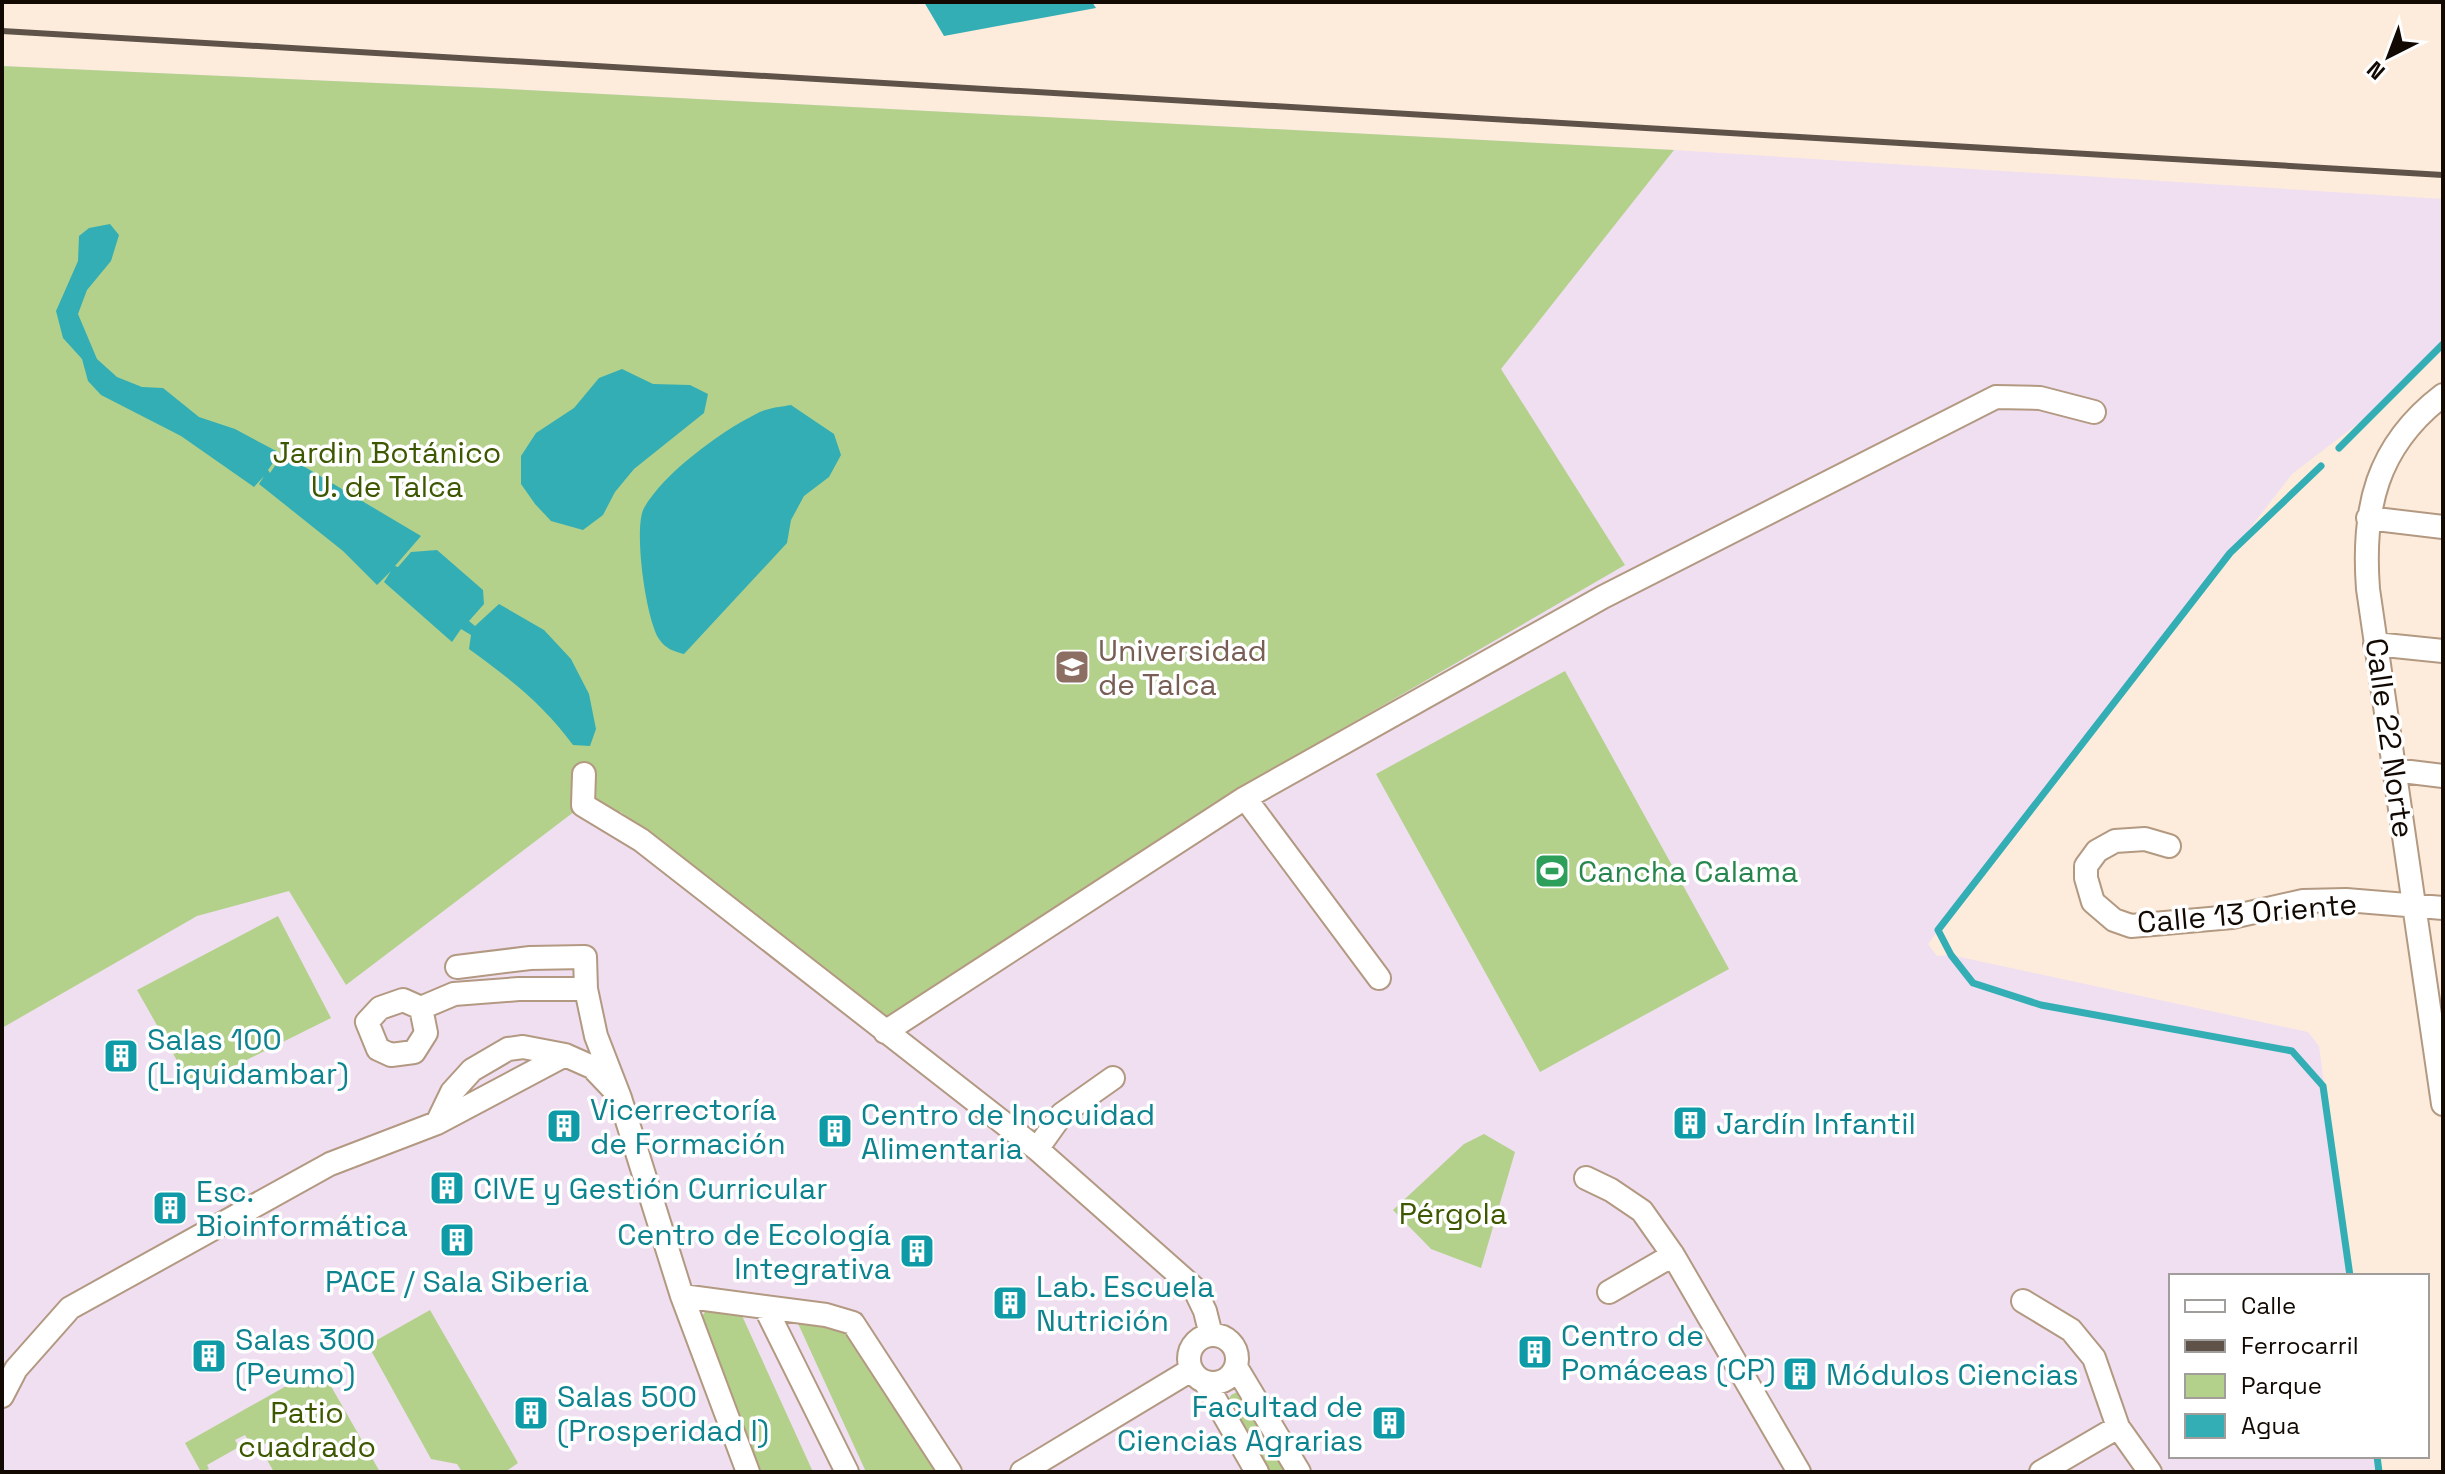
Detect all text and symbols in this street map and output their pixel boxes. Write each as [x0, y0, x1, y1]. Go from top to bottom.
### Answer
north arrow [2349, 16, 2429, 96]
text: N [2361, 56, 2390, 86]
park label: Jardin Botánico U. de Talca [273, 433, 501, 506]
place label: Universidad de Talca [1098, 631, 1267, 704]
street label: Calle 22 Norte [2357, 636, 2423, 840]
school or university icon: Universidad de Talca [1053, 648, 1091, 686]
sports icon: Cancha Calama [1533, 852, 1571, 890]
place label: Cancha Calama [1578, 852, 1798, 891]
street label: Calle 13 Oriente [2135, 884, 2359, 942]
place label: Salas 100 (Liquidambar) [147, 1020, 349, 1093]
building icon: Salas 100 (Liquidambar) [102, 1037, 140, 1075]
place label: Vicerrectoría de Formación [590, 1090, 786, 1163]
place label: Centro de Inocuidad Alimentaria [861, 1095, 1155, 1168]
building icon: Jardín Infantil [1671, 1104, 1709, 1142]
place label: Jardín Infantil [1716, 1104, 1916, 1143]
building icon: Vicerrectoría de Formación [545, 1107, 583, 1145]
building icon: Centro de Inocuidad Alimentaria [816, 1112, 854, 1150]
building icon: CIVE y Gestión Curricular [428, 1169, 466, 1207]
place label: CIVE y Gestión Curricular [473, 1169, 827, 1208]
place label: Esc. Bioinformática [196, 1172, 408, 1245]
building icon: Esc. Bioinformática [151, 1189, 189, 1227]
park label: Pérgola [1399, 1194, 1507, 1233]
place label: Centro de Ecología Integrativa [617, 1215, 891, 1288]
building icon: PACE / Sala Siberia [438, 1221, 476, 1259]
building icon: Centro de Ecología Integrativa [898, 1232, 936, 1270]
place label: PACE / Sala Siberia [325, 1262, 589, 1301]
place label: Lab. Escuela Nutrición [1036, 1267, 1214, 1340]
legend [2169, 1274, 2429, 1458]
building icon: Lab. Escuela Nutrición [991, 1284, 1029, 1322]
text: Calle [2241, 1290, 2296, 1321]
place label: Centro de Pomáceas (CP) [1561, 1316, 1775, 1389]
place label: Salas 300 (Peumo) [235, 1320, 375, 1393]
text: Ferrocarril [2241, 1330, 2359, 1361]
building icon: Centro de Pomáceas (CP) [1516, 1333, 1554, 1371]
building icon: Salas 300 (Peumo) [190, 1337, 228, 1375]
building icon: Módulos Ciencias [1781, 1355, 1819, 1393]
place label: Módulos Ciencias [1826, 1355, 2079, 1394]
text: Parque [2241, 1370, 2322, 1401]
place label: Salas 500 (Prosperidad I) [557, 1377, 769, 1450]
place label: Facultad de Ciencias Agrarias [1117, 1387, 1363, 1460]
park label: Patio cuadrado [238, 1393, 376, 1466]
building icon: Salas 500 (Prosperidad I) [512, 1394, 550, 1432]
building icon: Facultad de Ciencias Agrarias [1370, 1404, 1408, 1442]
text: Agua [2241, 1410, 2300, 1441]

